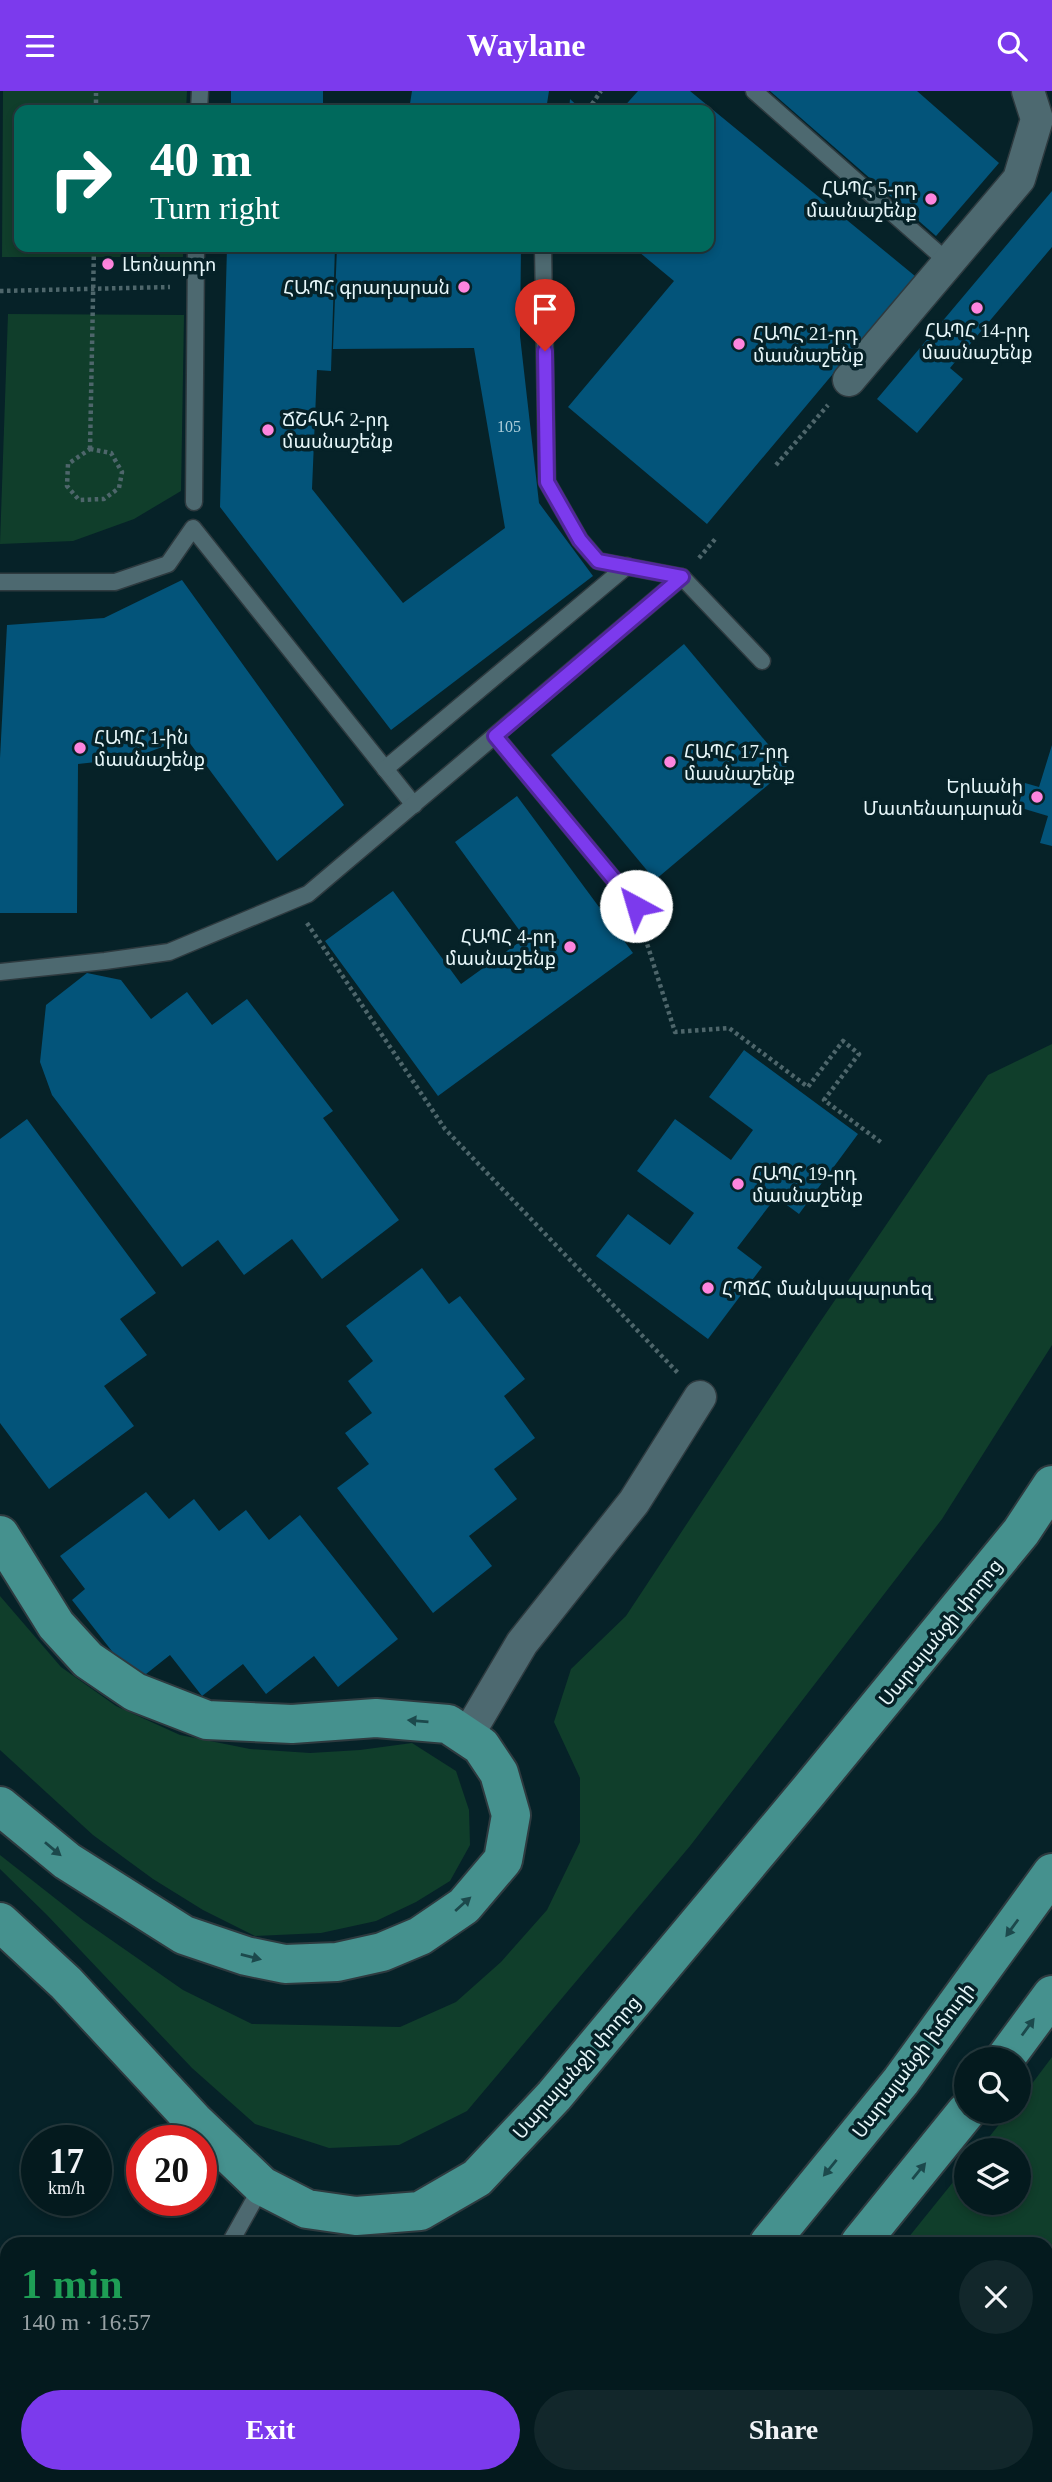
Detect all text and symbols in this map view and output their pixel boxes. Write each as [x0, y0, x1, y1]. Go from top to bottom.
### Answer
icon: menu [21, 27, 59, 65]
text: Waylane [466, 27, 586, 63]
icon: search [993, 27, 1031, 65]
text: 40 m [150, 132, 252, 187]
icon: right [35, 133, 126, 224]
place label: ՀԱՊՀ 5-րդ մասնաշենք [806, 178, 918, 222]
text: Turn right [150, 190, 280, 226]
marker: ՀԱՊՀ 5-րդ մասնաշենք [923, 191, 939, 207]
place label: Լեոնարդո [122, 254, 216, 276]
marker: Լեոնարդո [100, 256, 116, 272]
place label: ՀԱՊՀ գրադարան [283, 277, 450, 299]
marker: ՀԱՊՀ գրադարան [456, 279, 472, 295]
pin [515, 279, 575, 351]
icon: arrive [526, 290, 564, 328]
marker: ՀԱՊՀ 14-րդ մասնաշենք [969, 300, 985, 316]
place label: ՀԱՊՀ 14-րդ մասնաշենք [921, 320, 1033, 364]
place label: ՀԱՊՀ 21-րդ մասնաշենք [753, 323, 864, 367]
marker: ՀԱՊՀ 21-րդ մասնաշենք [731, 336, 747, 352]
place label: ՃՇհԱհ 2-րդ մասնաշենք [282, 409, 393, 453]
house number: 105 [497, 418, 521, 435]
marker: ՃՇհԱհ 2-րդ մասնաշենք [260, 422, 276, 438]
place label: ՀԱՊՀ 1-ին մասնաշենք [94, 727, 205, 771]
marker: ՀԱՊՀ 1-ին մասնաշենք [72, 740, 88, 756]
place label: ՀԱՊՀ 17-րդ մասնաշենք [684, 741, 795, 785]
marker: ՀԱՊՀ 17-րդ մասնաշենք [662, 754, 678, 770]
place label: Երևանի Մատենադարան [863, 776, 1023, 820]
marker: Երևանի Մատենադարան [1029, 789, 1045, 805]
position arrow [599, 869, 673, 943]
place label: ՀԱՊՀ 4-րդ մասնաշենք [445, 926, 557, 970]
marker: ՀԱՊՀ 4-րդ մասնաշենք [562, 939, 578, 955]
place label: ՀԱՊՀ 19-րդ մասնաշենք [752, 1163, 863, 1207]
marker: ՀԱՊՀ 19-րդ մասնաշենք [730, 1176, 746, 1192]
place label: ՀՊՃՀ մանկապարտեզ [722, 1278, 934, 1300]
marker: ՀՊՃՀ մանկապարտեզ [700, 1280, 716, 1296]
street label: Սարալանջի փողոց [875, 1555, 1007, 1710]
one-way arrow [407, 1715, 429, 1726]
one-way arrow [43, 1842, 61, 1857]
one-way arrow [454, 1896, 472, 1912]
one-way arrow [1005, 1919, 1019, 1937]
one-way arrow [240, 1952, 262, 1963]
street label: Սարալանջի խճուղի [848, 1979, 979, 2143]
street label: Սարալանջի փողոց [509, 1992, 645, 2144]
one-way arrow [1021, 2018, 1035, 2036]
map controls [954, 2047, 1031, 2215]
button: search [954, 2047, 1031, 2124]
speed limit sign: 20 [126, 2125, 217, 2216]
button: layers [954, 2138, 1031, 2215]
text: 17 [49, 2142, 84, 2181]
one-way arrow [823, 2158, 838, 2176]
one-way arrow [911, 2163, 926, 2180]
text: km/h [48, 2178, 85, 2198]
button: close [959, 2260, 1033, 2334]
text: 1 min [21, 2261, 123, 2307]
text: 140 m · 16:57 [21, 2310, 151, 2335]
button: Exit [21, 2390, 520, 2470]
button: Share [534, 2390, 1033, 2470]

